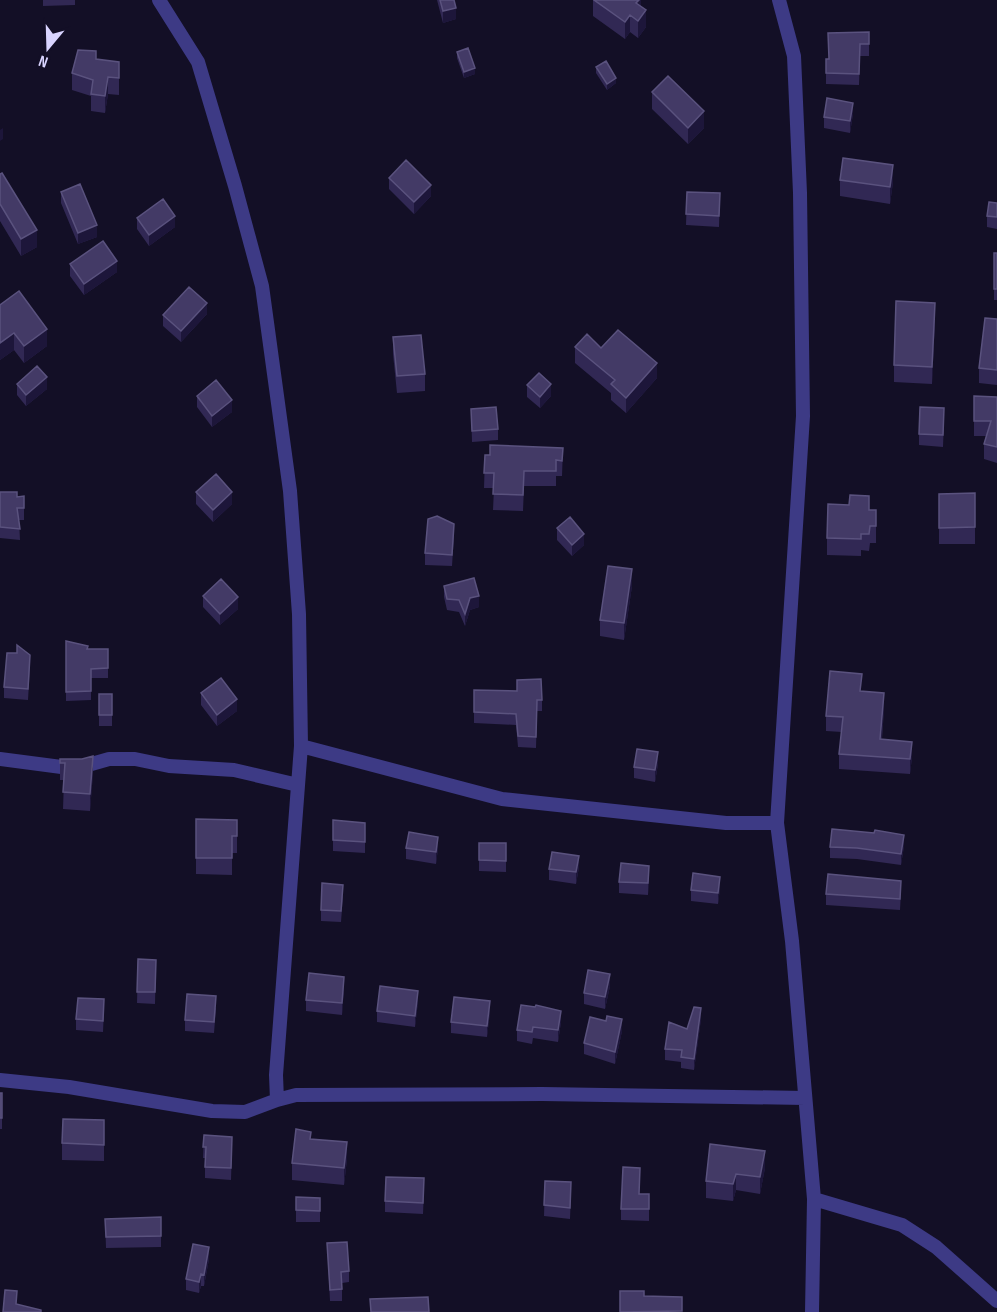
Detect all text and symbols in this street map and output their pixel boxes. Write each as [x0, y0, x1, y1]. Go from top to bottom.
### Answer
north arrow [18, 18, 78, 78]
text: N [36, 50, 51, 71]

